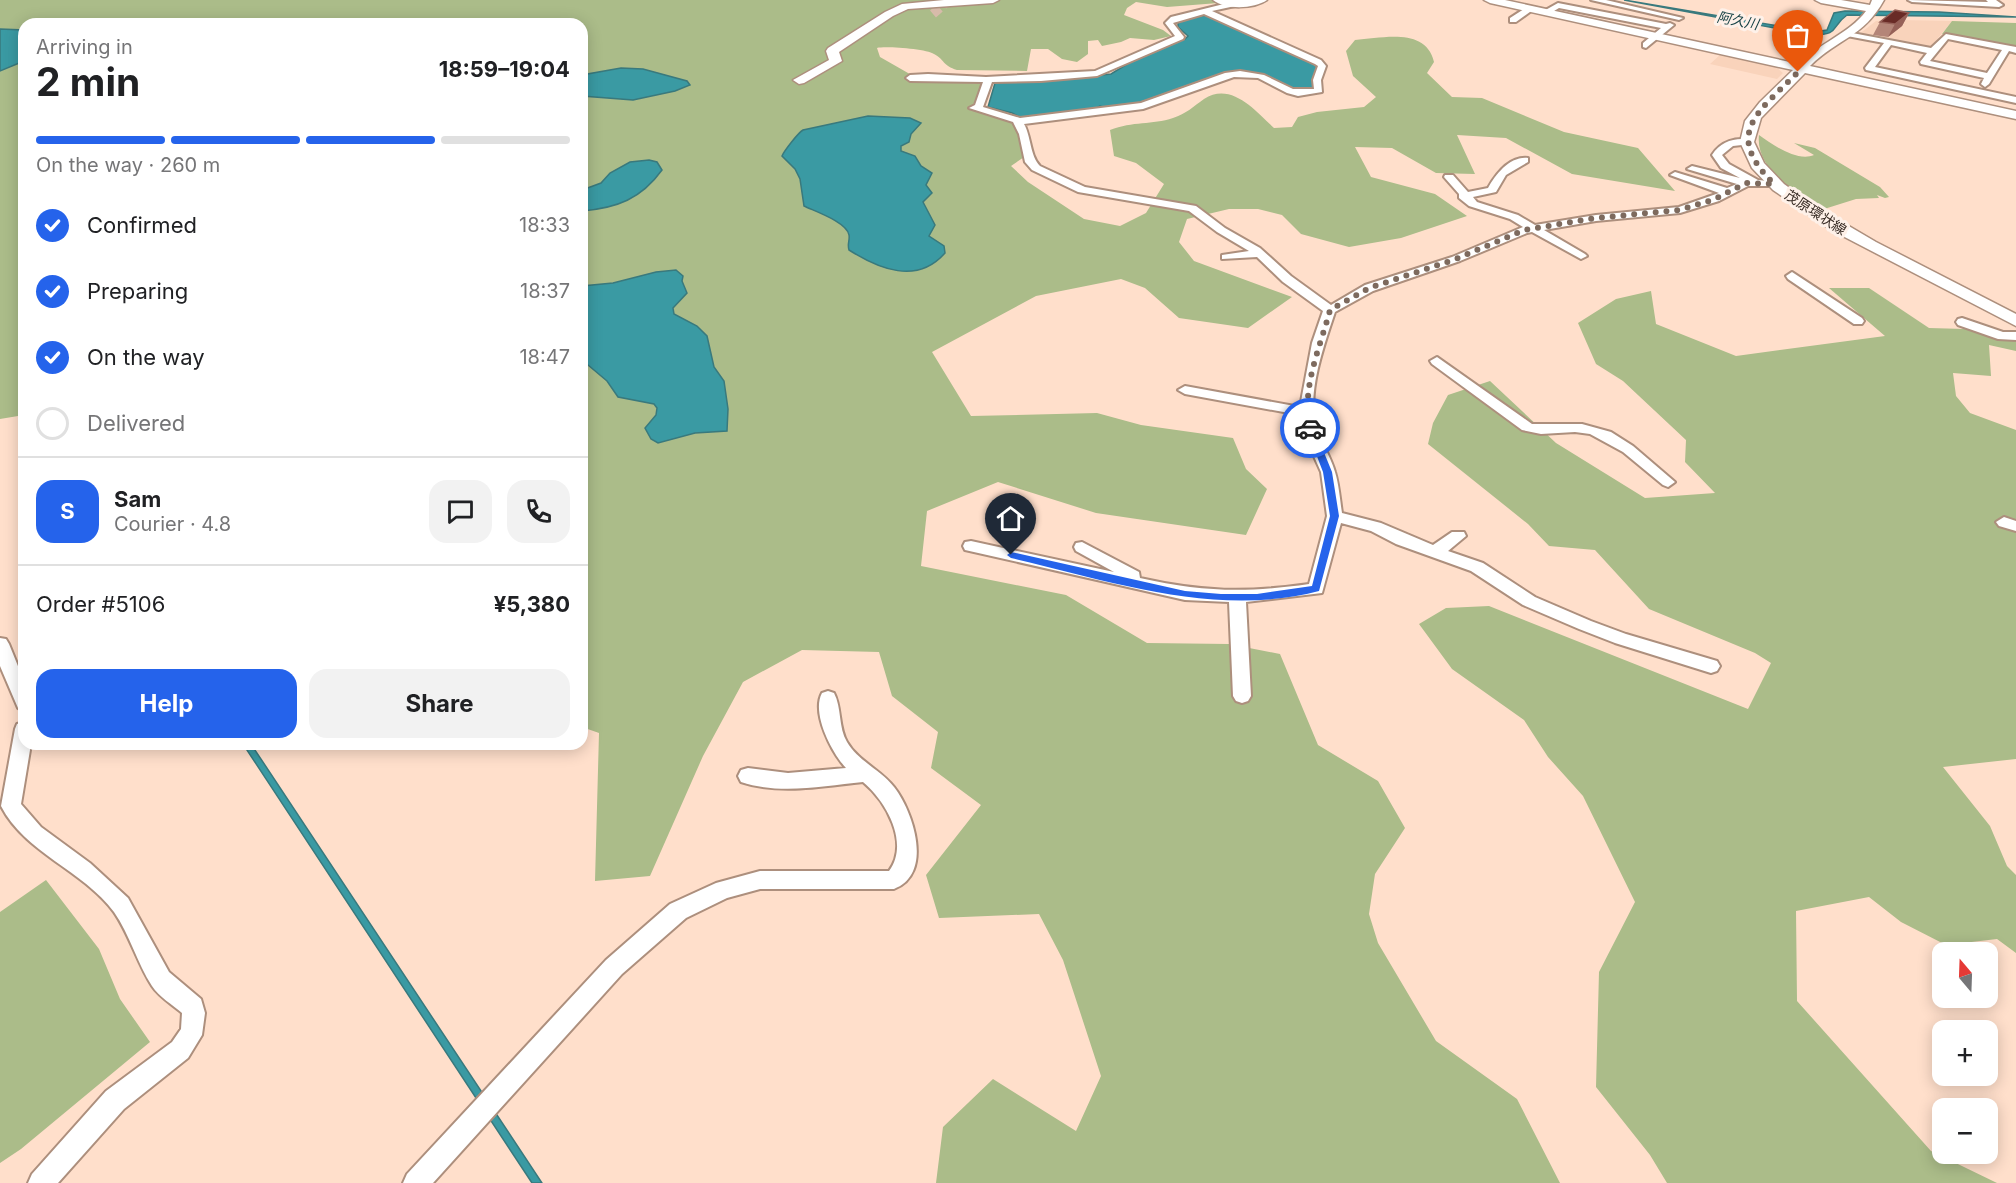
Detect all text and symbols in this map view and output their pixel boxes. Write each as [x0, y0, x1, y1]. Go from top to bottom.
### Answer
water label: 阿久川 [1716, 8, 1762, 33]
pin [1772, 10, 1823, 72]
icon: bag [1781, 19, 1814, 52]
text: Arriving in [36, 35, 133, 59]
text: 18:59–19:04 [439, 56, 570, 82]
text: 2 min [36, 58, 140, 105]
text: On the way · 260 m [36, 153, 220, 177]
street label: 茂原環状線 [1782, 186, 1850, 238]
icon: check [36, 209, 69, 242]
text: Confirmed [87, 212, 197, 238]
text: 18:33 [519, 213, 570, 237]
icon: check [36, 275, 69, 308]
text: Preparing [87, 278, 188, 304]
text: 18:37 [520, 279, 570, 303]
icon: check [36, 341, 69, 374]
text: On the way [87, 344, 205, 370]
text: 18:47 [519, 345, 570, 369]
courier [1280, 398, 1340, 458]
text: Delivered [87, 410, 185, 436]
icon: car [1294, 412, 1327, 445]
button: chat [429, 480, 492, 543]
button: phone [507, 480, 570, 543]
text: Sam [114, 486, 161, 512]
pin [985, 493, 1036, 555]
text: S [60, 498, 75, 524]
icon: home [994, 502, 1027, 535]
text: Courier · 4.8 [114, 512, 231, 536]
text: Order #5106 [36, 591, 165, 617]
text: ¥5,380 [494, 591, 570, 617]
button: Help [36, 669, 297, 738]
button: Share [309, 669, 570, 738]
north arrow [1932, 942, 1998, 1008]
map controls [1932, 942, 1998, 1164]
button: + [1932, 1020, 1998, 1086]
button: − [1932, 1098, 1998, 1164]

